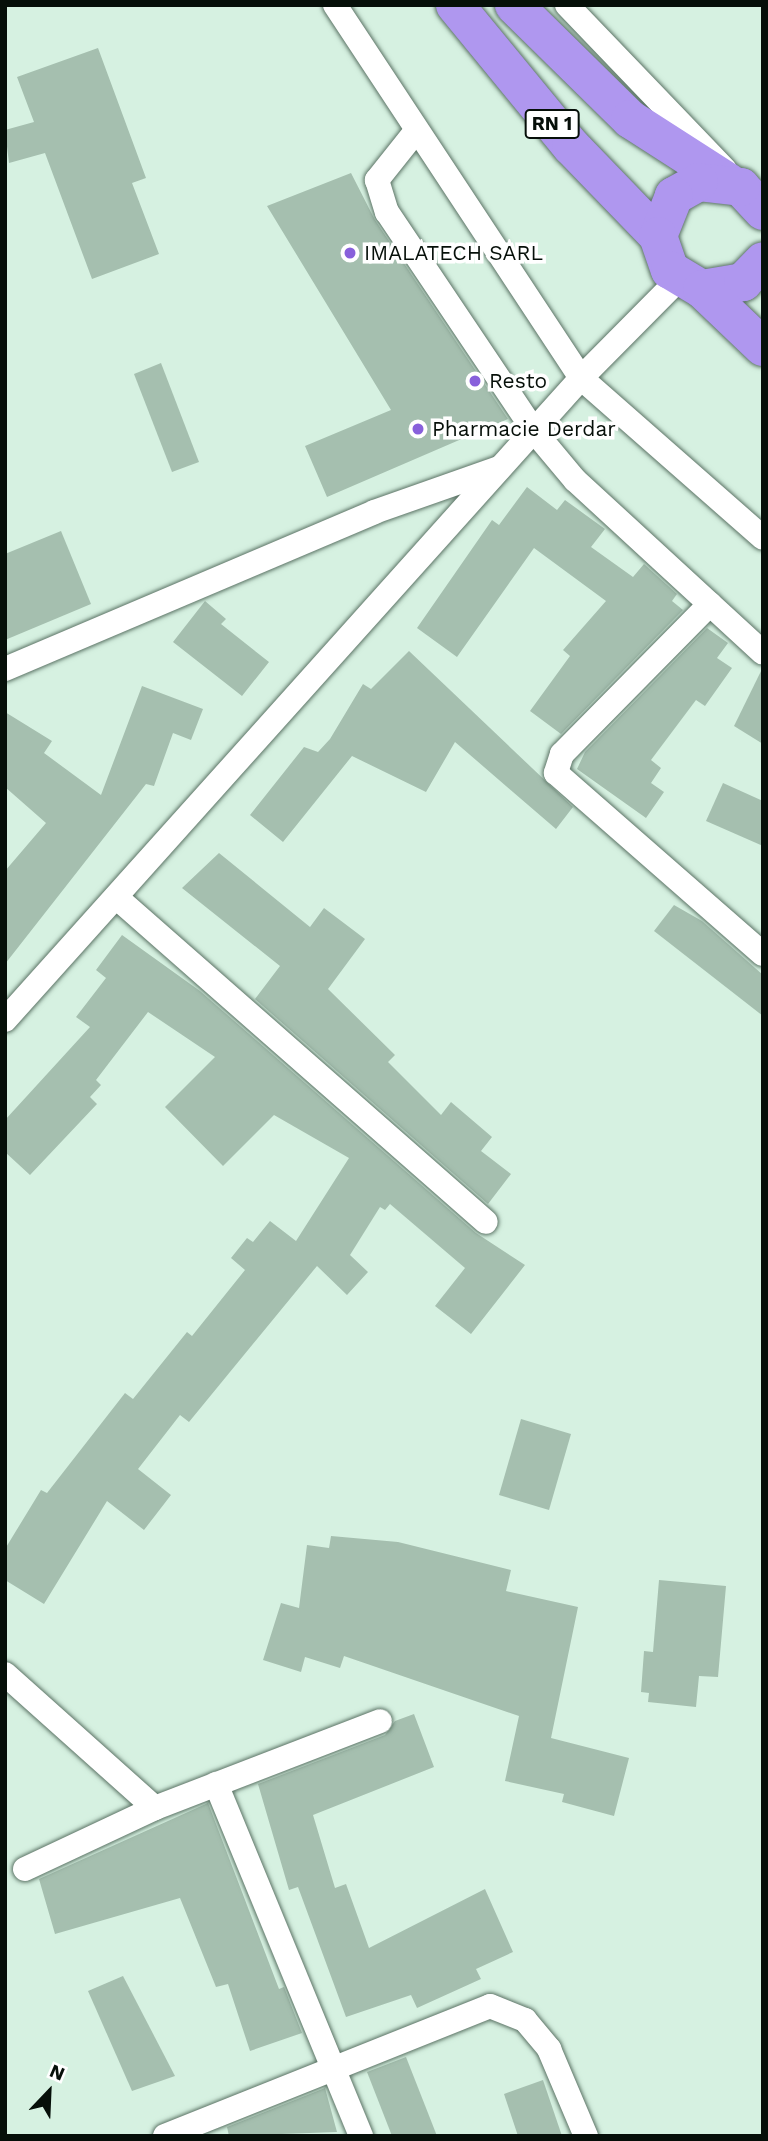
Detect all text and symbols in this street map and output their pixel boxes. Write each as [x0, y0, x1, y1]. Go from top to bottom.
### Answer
road number: RN 1 [524, 108, 580, 140]
place label: IMALATECH SARL [364, 240, 543, 266]
marker: IMALATECH SARL [342, 245, 358, 261]
place label: Resto [489, 368, 547, 394]
marker: Resto [467, 373, 483, 389]
place label: Pharmacie Derdar [432, 416, 616, 442]
marker: Pharmacie Derdar [410, 421, 426, 437]
north arrow [14, 2057, 84, 2127]
text: N [46, 2059, 68, 2086]

